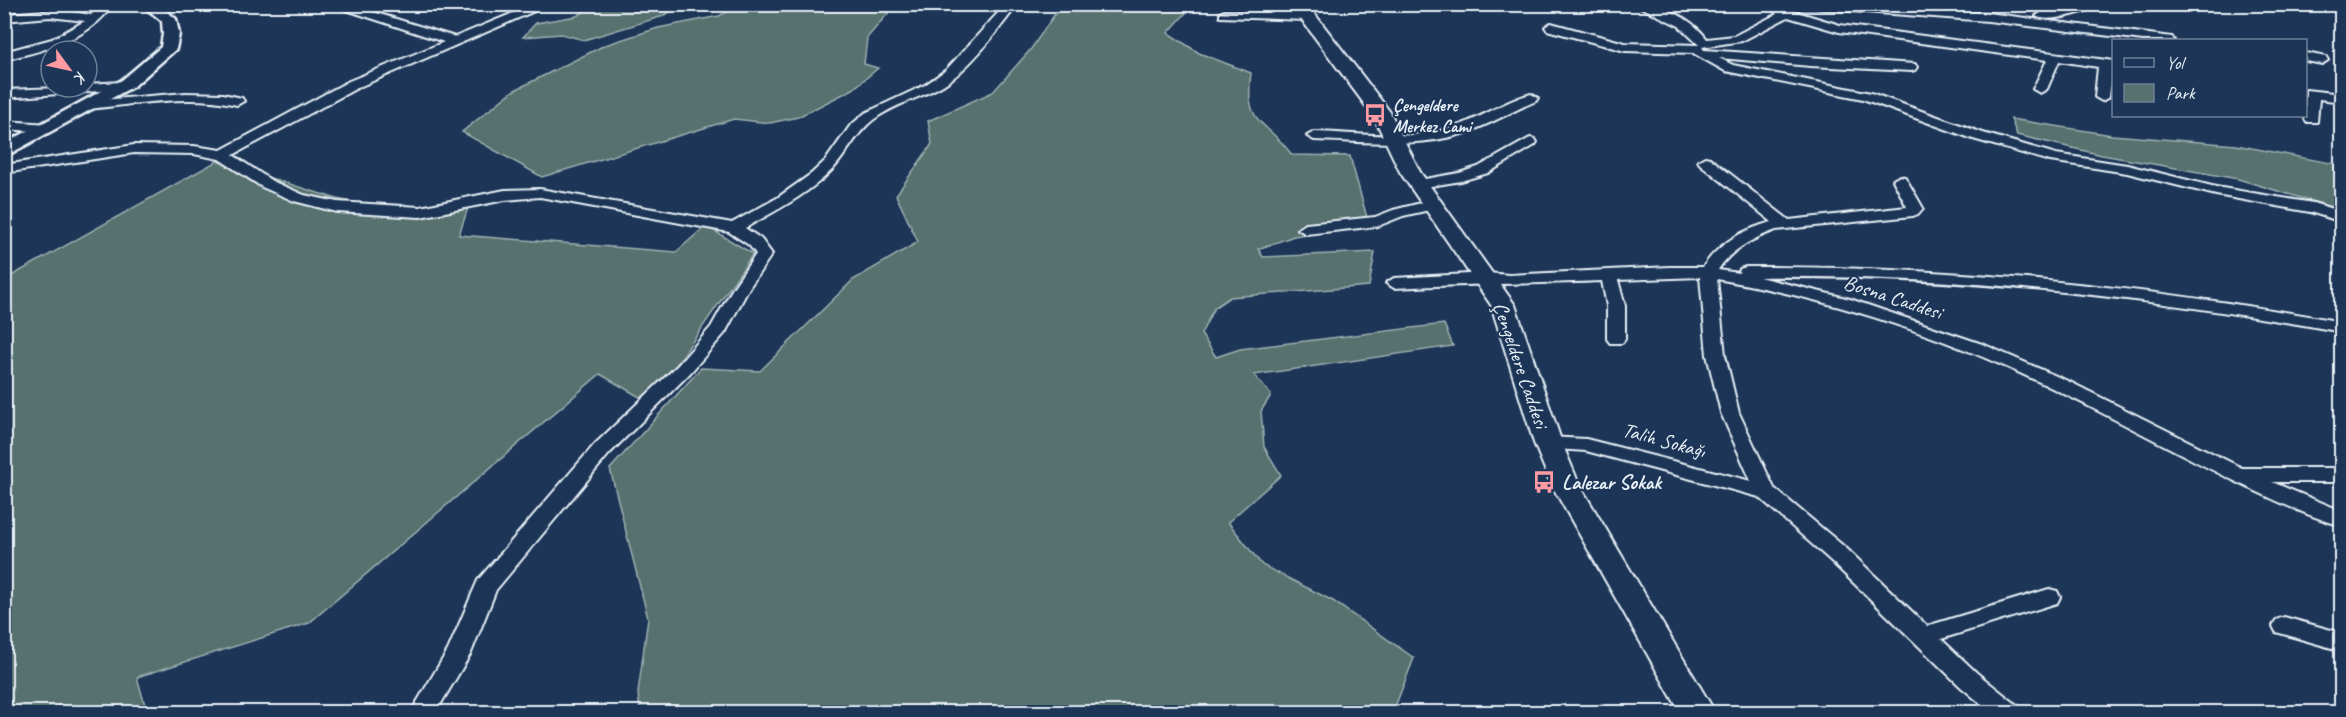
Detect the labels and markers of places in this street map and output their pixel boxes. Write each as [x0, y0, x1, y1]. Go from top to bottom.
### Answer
place label: Çengeldere Merkez Cami [1393, 94, 1474, 137]
bus stop icon: Çengeldere Merkez Cami [1362, 102, 1388, 128]
bus stop icon: Lalezar Sokak [1531, 469, 1557, 495]
place label: Lalezar Sokak [1562, 469, 1663, 495]

